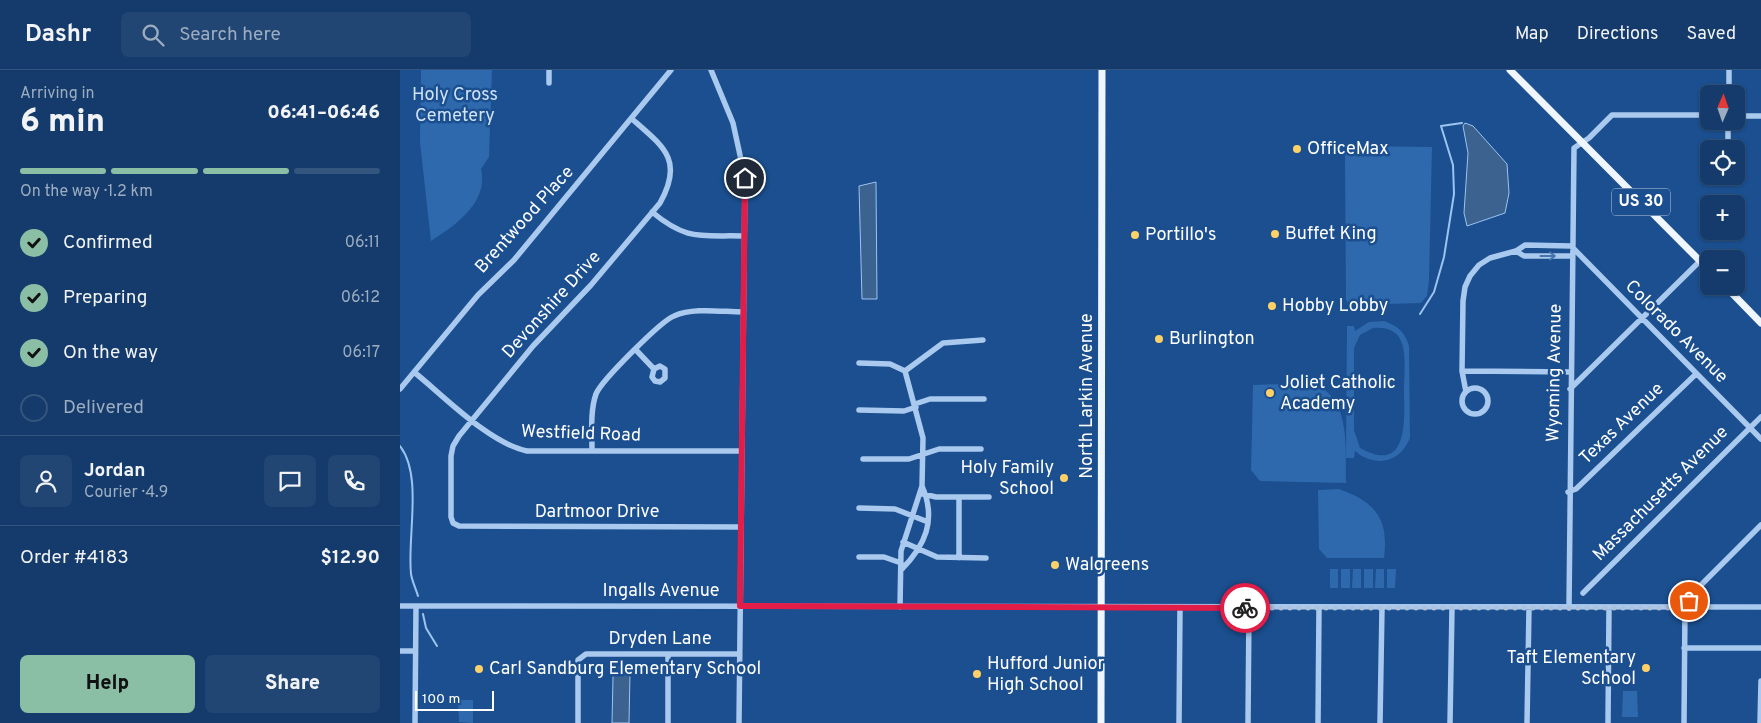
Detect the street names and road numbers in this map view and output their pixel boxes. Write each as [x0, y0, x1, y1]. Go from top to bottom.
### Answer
street label: Brentwood Place [471, 161, 579, 279]
road number: US 30 [1612, 188, 1670, 216]
street label: Devonshire Drive [498, 246, 606, 364]
street label: Colorado Avenue [1620, 276, 1732, 388]
street label: Wyoming Avenue [1542, 304, 1568, 442]
street label: North Larkin Avenue [1076, 313, 1099, 479]
street label: Texas Avenue [1575, 378, 1669, 470]
street label: Westfield Road [521, 420, 641, 448]
street label: Massachusetts Avenue [1588, 421, 1734, 567]
street label: Dartmoor Drive [535, 501, 659, 524]
street label: Ingalls Avenue [603, 580, 719, 603]
street label: Dryden Lane [608, 628, 712, 651]

